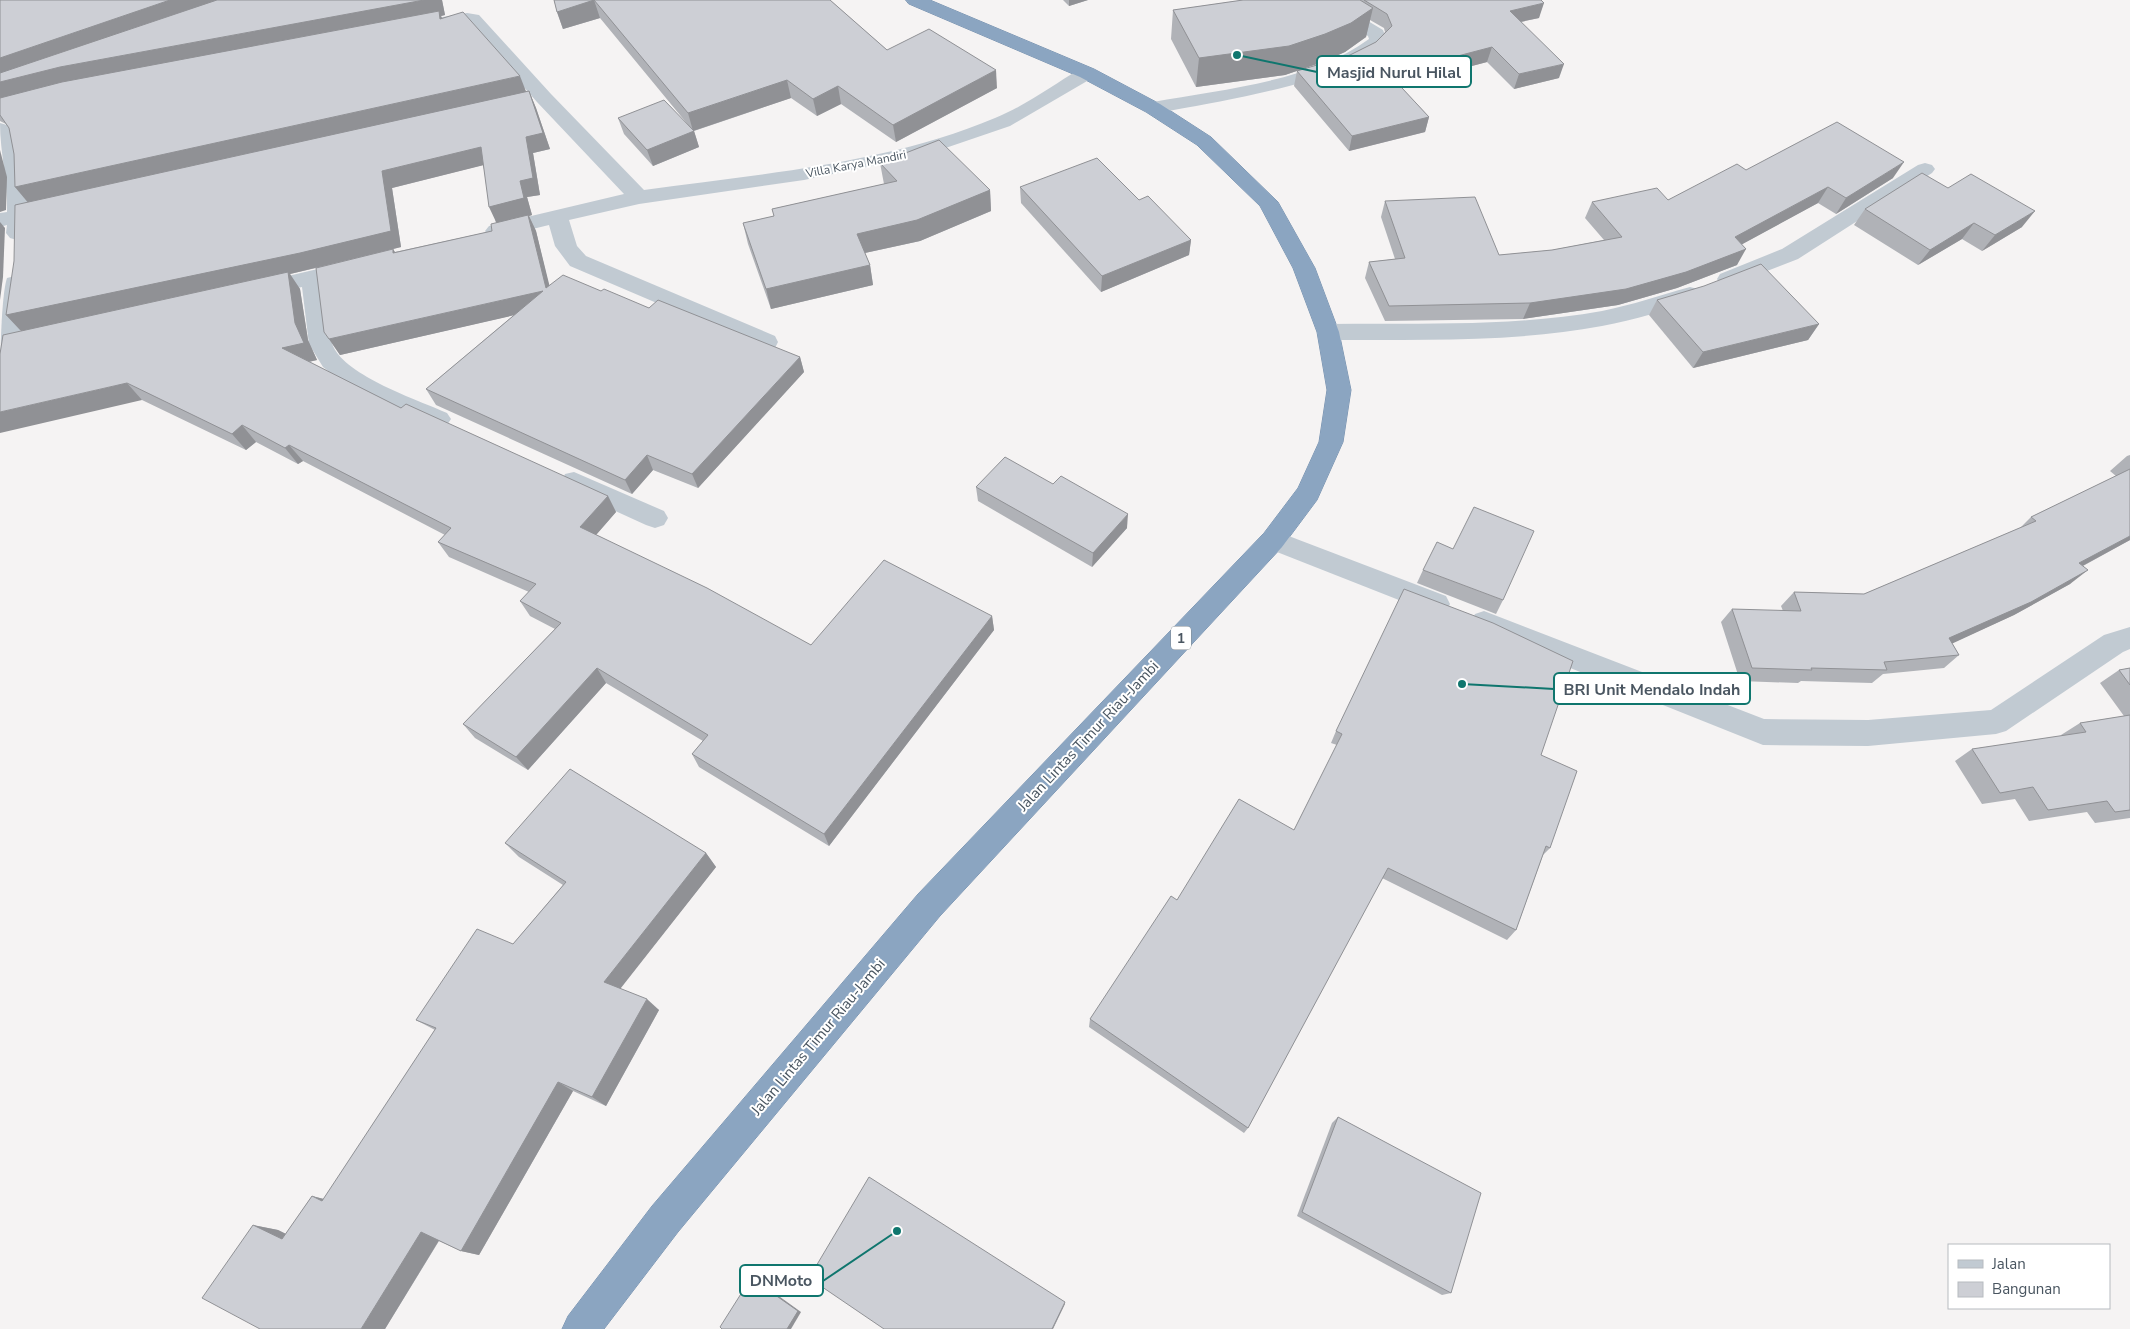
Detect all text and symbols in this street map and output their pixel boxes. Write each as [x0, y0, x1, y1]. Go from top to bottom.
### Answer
callout: Masjid Nurul Hilal [1317, 56, 1471, 87]
text: Masjid Nurul Hilal [1327, 62, 1461, 84]
street label: Villa Karya Mandiri [803, 146, 908, 182]
road number: 1 [1171, 626, 1191, 650]
street label: Jalan Lintas Timur Riau-Jambi [1012, 657, 1163, 816]
callout: BRI Unit Mendalo Indah [1554, 673, 1750, 704]
text: BRI Unit Mendalo Indah [1564, 679, 1740, 701]
street label: Jalan Lintas Timur Riau-Jambi [746, 954, 890, 1120]
legend [1948, 1244, 2110, 1309]
text: Jalan [1991, 1254, 2026, 1274]
callout: DNMoto [740, 1265, 823, 1296]
text: DNMoto [750, 1270, 812, 1292]
text: Bangunan [1992, 1279, 2061, 1299]

